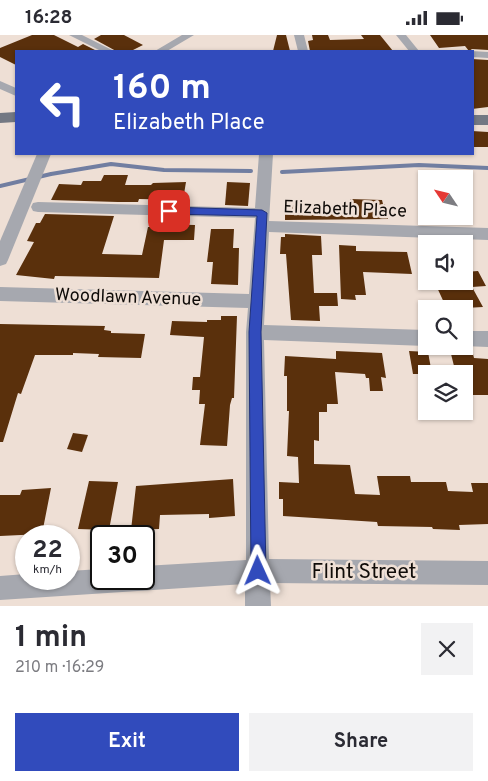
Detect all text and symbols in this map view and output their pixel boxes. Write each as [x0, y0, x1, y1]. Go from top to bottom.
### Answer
text: 16:28 [25, 6, 72, 30]
text: 160 m [113, 67, 211, 111]
icon: left [30, 70, 95, 135]
text: Elizabeth Place [113, 110, 265, 137]
north arrow [418, 170, 472, 225]
map controls [418, 170, 473, 420]
pin [148, 190, 190, 232]
street label: Elizabeth Place [283, 196, 407, 224]
icon: arrive [155, 197, 183, 225]
button: sound [418, 235, 473, 290]
street label: Woodlawn Avenue [55, 284, 201, 312]
button: search [418, 300, 473, 355]
button: layers [418, 365, 473, 420]
speed limit sign: 30 [90, 525, 155, 590]
text: 22 [32, 535, 63, 567]
position arrow [231, 544, 283, 596]
street label: Flint Street [312, 559, 416, 586]
text: km/h [33, 562, 62, 578]
text: 1 min [15, 620, 87, 657]
button: close [421, 623, 473, 675]
text: 210 m · 16:29 [15, 658, 104, 678]
button: Exit [15, 713, 239, 771]
button: Share [249, 713, 473, 771]

